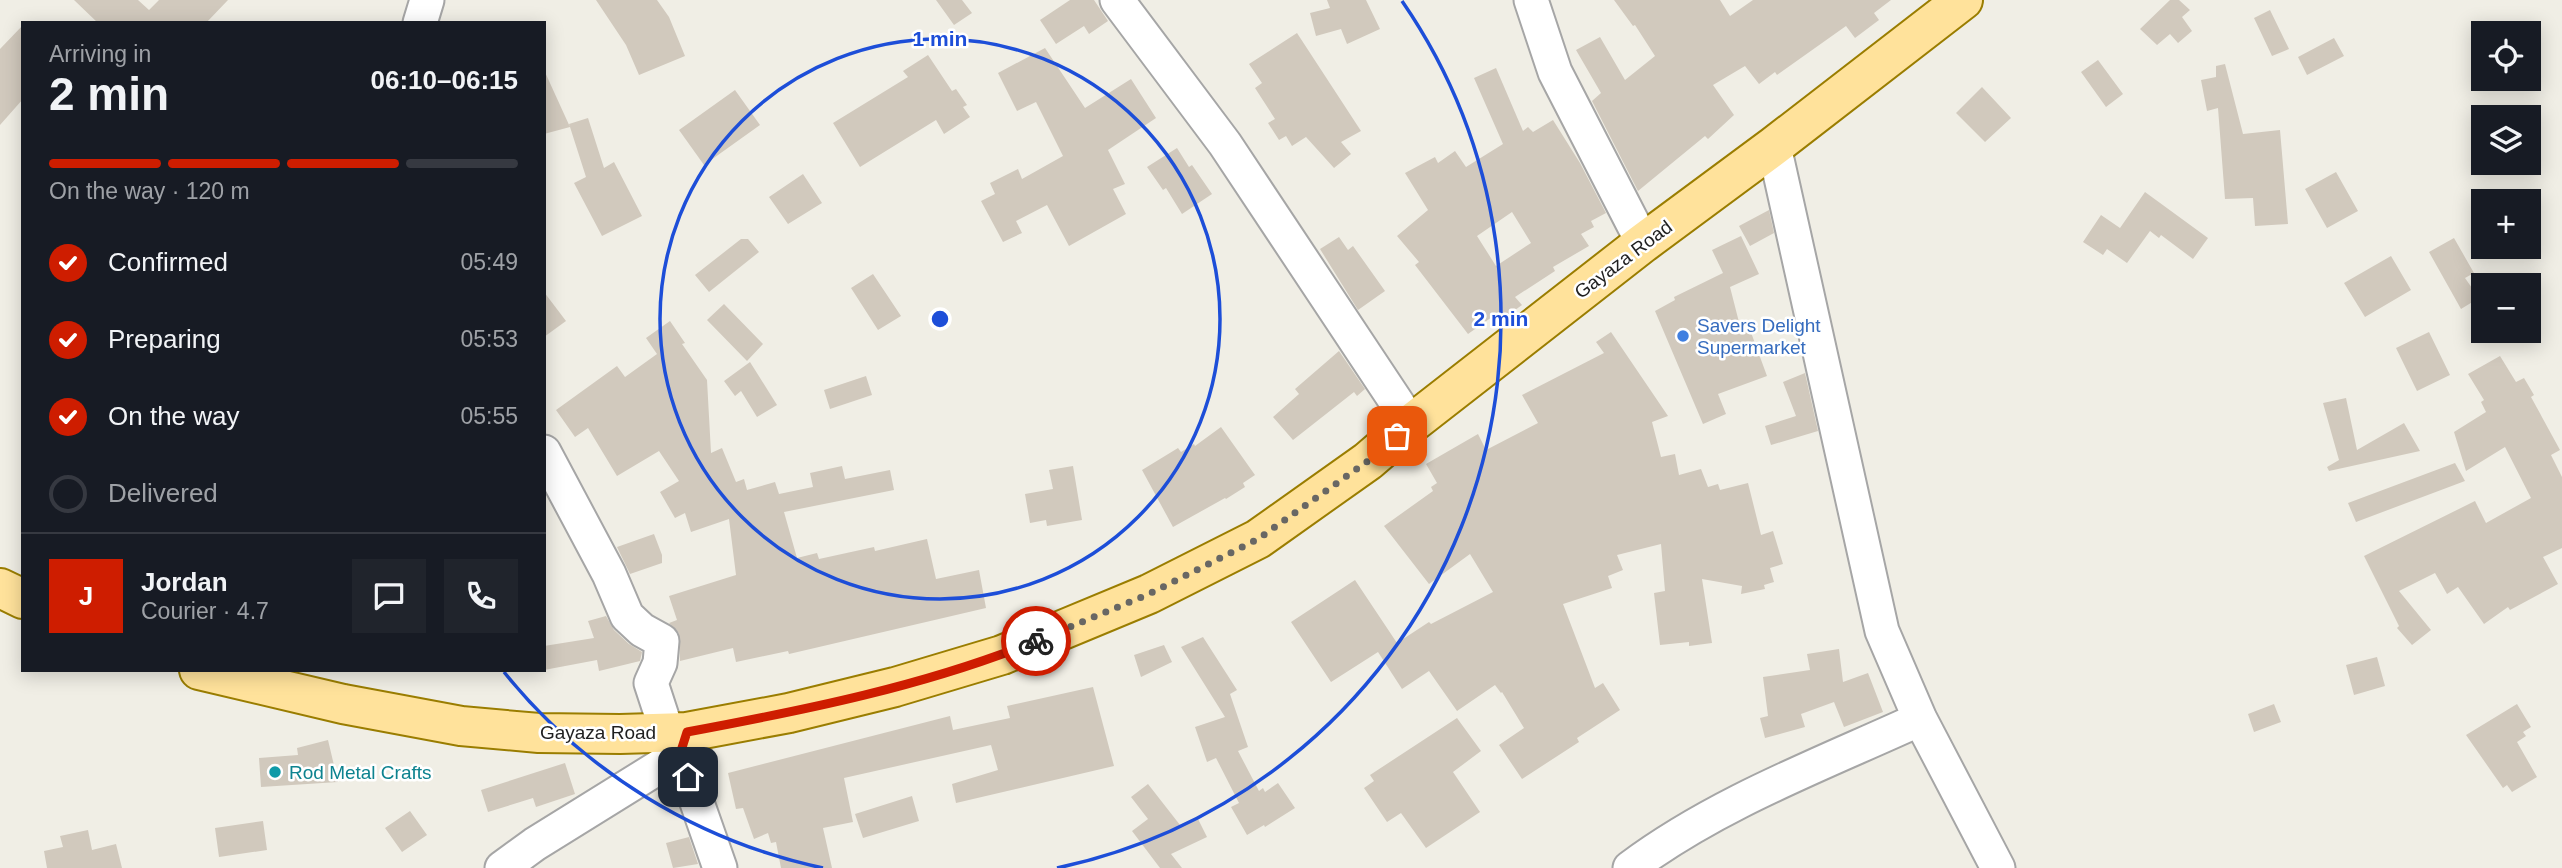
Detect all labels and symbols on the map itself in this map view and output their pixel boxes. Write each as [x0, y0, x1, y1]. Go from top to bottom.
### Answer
text: 1 min [913, 27, 967, 50]
street label: Gayaza Road [1571, 216, 1676, 303]
centre of rings [928, 307, 952, 331]
text: 2 min [1474, 307, 1528, 330]
place label: Savers Delight Supermarket [1697, 315, 1821, 358]
marker: Savers Delight Supermarket [1675, 328, 1691, 344]
pin [1367, 406, 1427, 466]
courier [1001, 606, 1071, 676]
street label: Gayaza Road [540, 722, 656, 743]
pin [658, 747, 718, 807]
place label: Rod Metal Crafts [289, 762, 432, 783]
marker: Rod Metal Crafts [267, 764, 283, 780]

